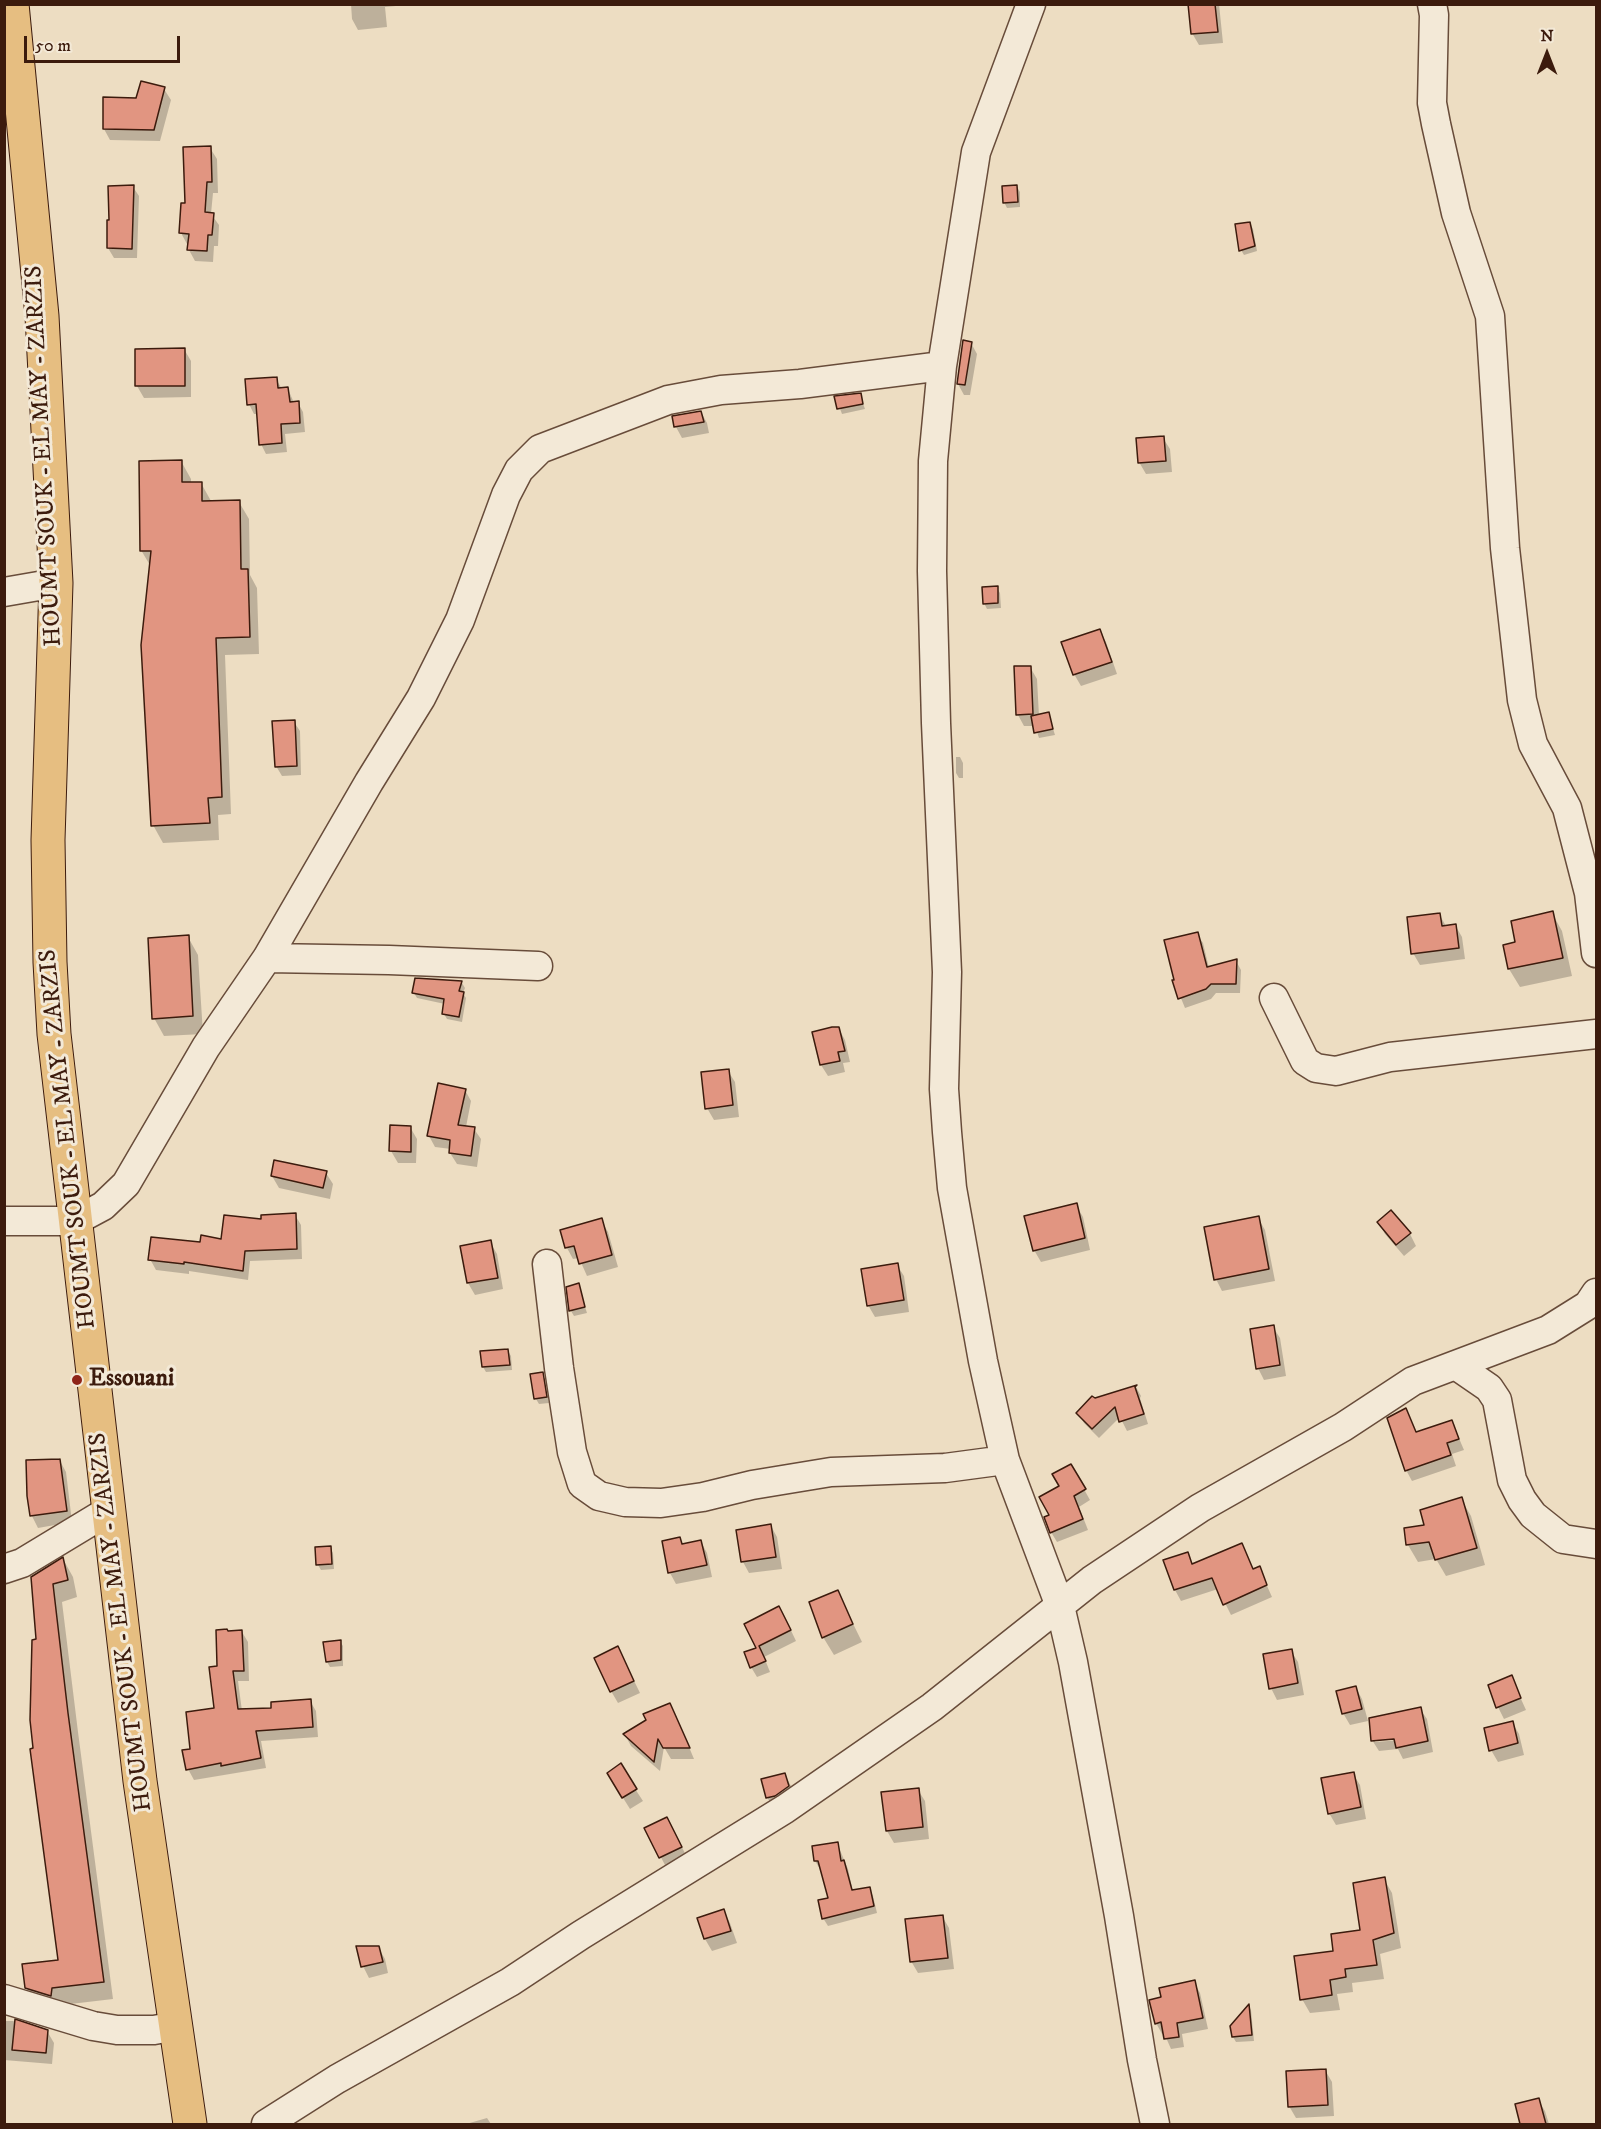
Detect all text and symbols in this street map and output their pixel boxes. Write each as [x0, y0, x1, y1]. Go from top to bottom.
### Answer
scale bar [27, 24, 183, 62]
north arrow [1517, 24, 1577, 84]
text: N [1540, 26, 1554, 46]
text: 50 m [35, 35, 71, 57]
street label: HOUMT SOUK - EL MAY - ZARZIS [21, 265, 69, 647]
street label: HOUMT SOUK - EL MAY - ZARZIS [35, 948, 103, 1330]
place label: Essouani [89, 1366, 174, 1394]
marker: Essouani [70, 1373, 84, 1387]
street label: HOUMT SOUK - EL MAY - ZARZIS [84, 1431, 160, 1813]

